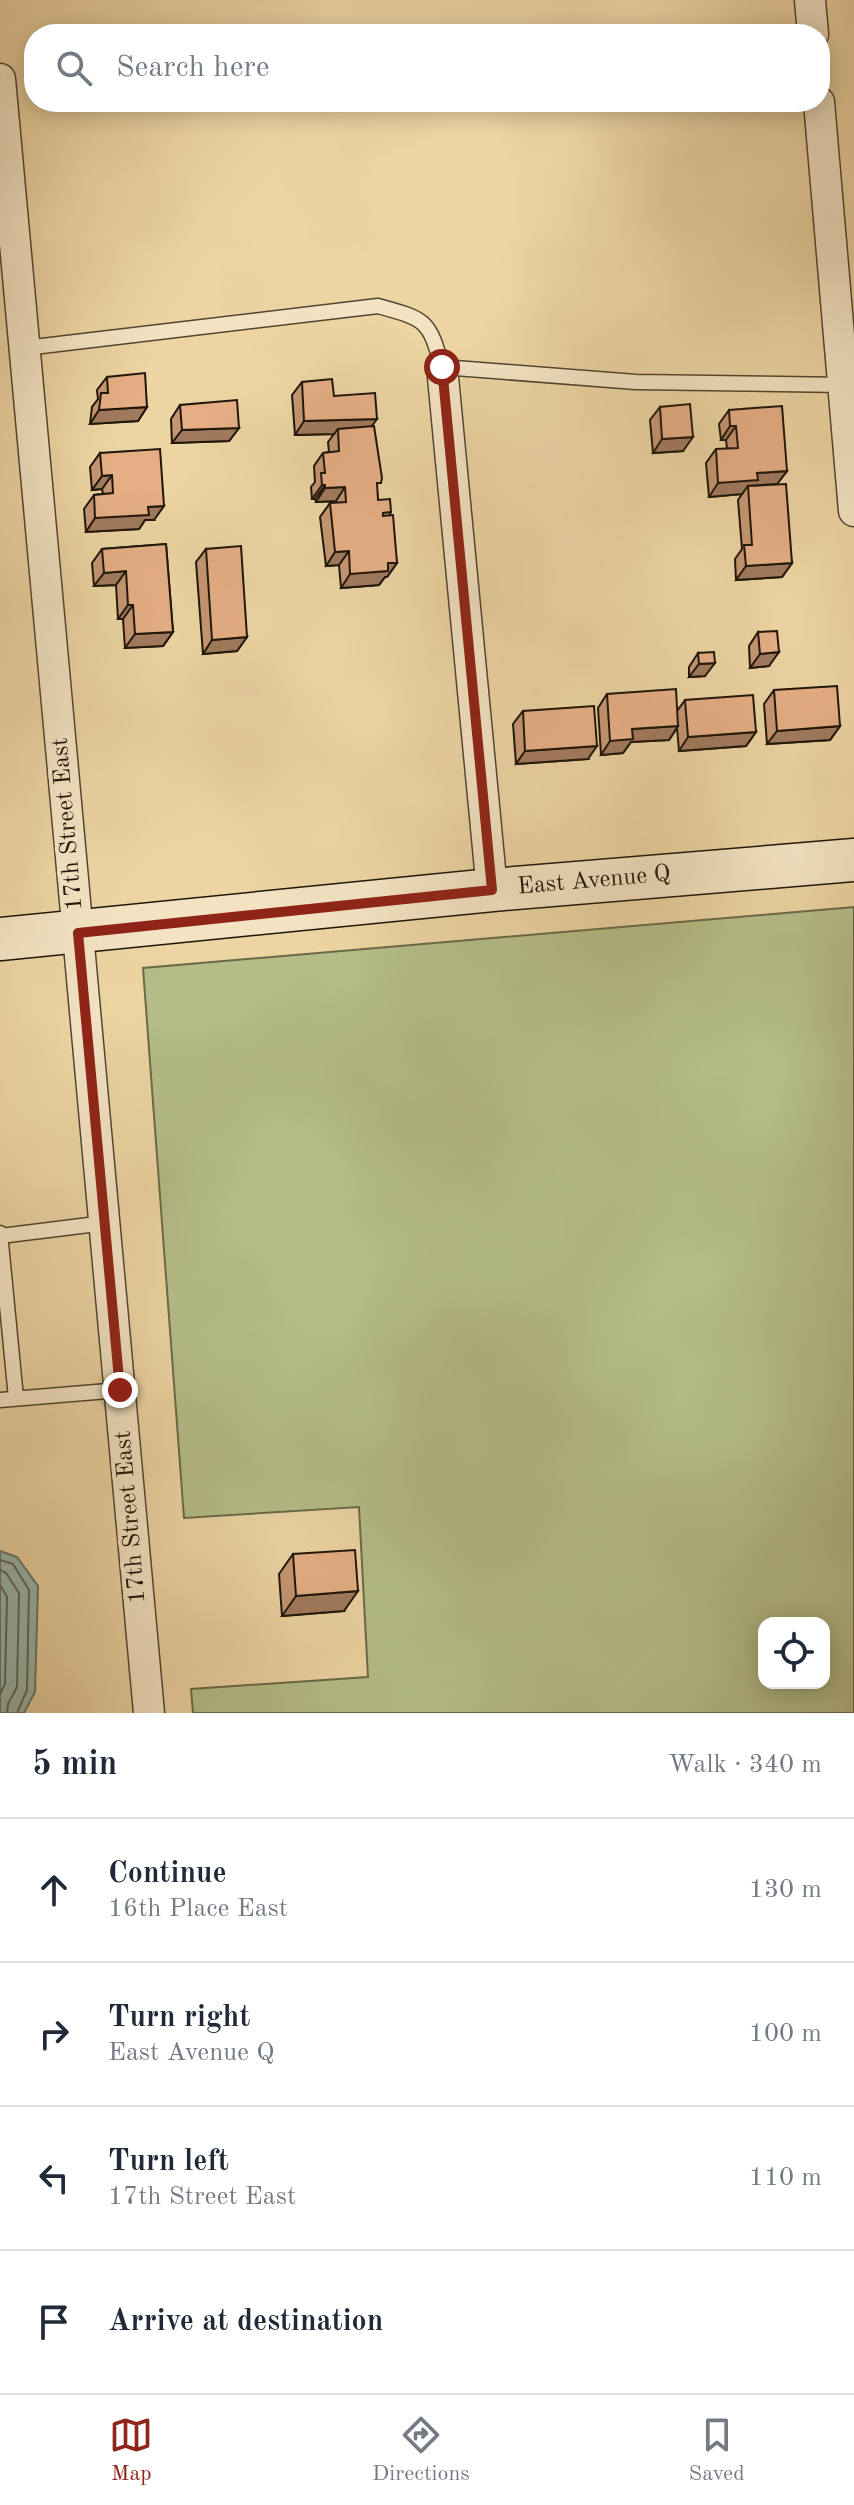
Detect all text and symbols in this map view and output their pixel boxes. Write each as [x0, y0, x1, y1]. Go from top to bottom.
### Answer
search box [24, 24, 830, 112]
icon: search [52, 46, 96, 90]
text: Search here [116, 53, 270, 83]
route start [424, 349, 460, 385]
street label: 17th Street East [48, 736, 88, 912]
street label: East Avenue Q [516, 862, 672, 900]
route end [102, 1372, 138, 1408]
street label: 17th Street East [111, 1429, 151, 1605]
map controls [758, 1617, 830, 1689]
button: locate [758, 1617, 830, 1689]
text: 5 min [32, 1748, 117, 1782]
text: Walk · 340 m [668, 1752, 822, 1778]
text: Continue [108, 1859, 227, 1889]
icon: ahead [32, 1868, 76, 1912]
text: 130 m [749, 1877, 822, 1903]
text: 16th Place East [108, 1896, 288, 1922]
text: Turn right [108, 2003, 250, 2033]
icon: right [32, 2012, 76, 2056]
text: 100 m [749, 2021, 822, 2047]
text: East Avenue Q [108, 2040, 275, 2066]
text: Turn left [108, 2147, 229, 2177]
icon: left [32, 2156, 76, 2200]
text: 110 m [749, 2165, 822, 2191]
text: 17th Street East [108, 2184, 296, 2210]
icon: arrive [32, 2300, 76, 2344]
text: Arrive at destination [108, 2307, 383, 2337]
tab: Map [109, 2413, 153, 2488]
tab: Directions [372, 2413, 470, 2488]
tab: Saved [689, 2413, 745, 2488]

